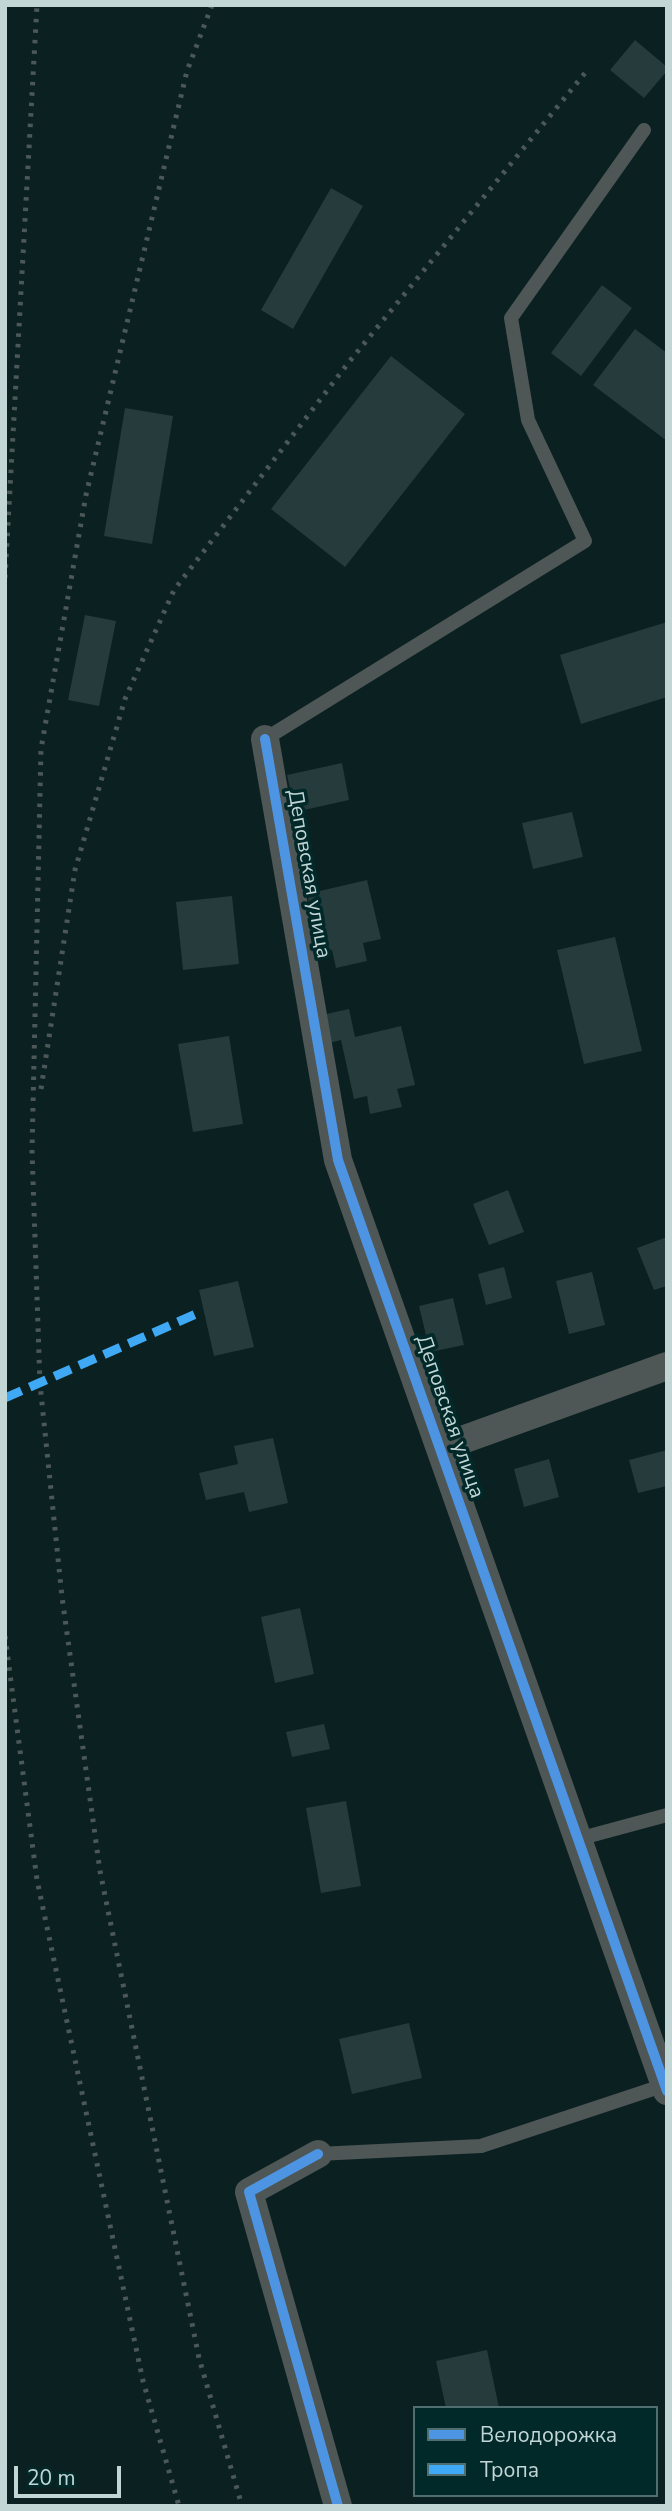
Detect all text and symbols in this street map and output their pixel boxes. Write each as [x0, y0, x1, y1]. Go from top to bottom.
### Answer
street label: Деповская улица [281, 788, 335, 960]
street label: Деповская улица [409, 1332, 489, 1502]
legend [413, 2406, 658, 2497]
text: Велодорожка [480, 2421, 617, 2449]
scale bar [18, 2452, 124, 2496]
text: Тропа [480, 2456, 539, 2484]
text: 20 m [27, 2464, 76, 2492]

